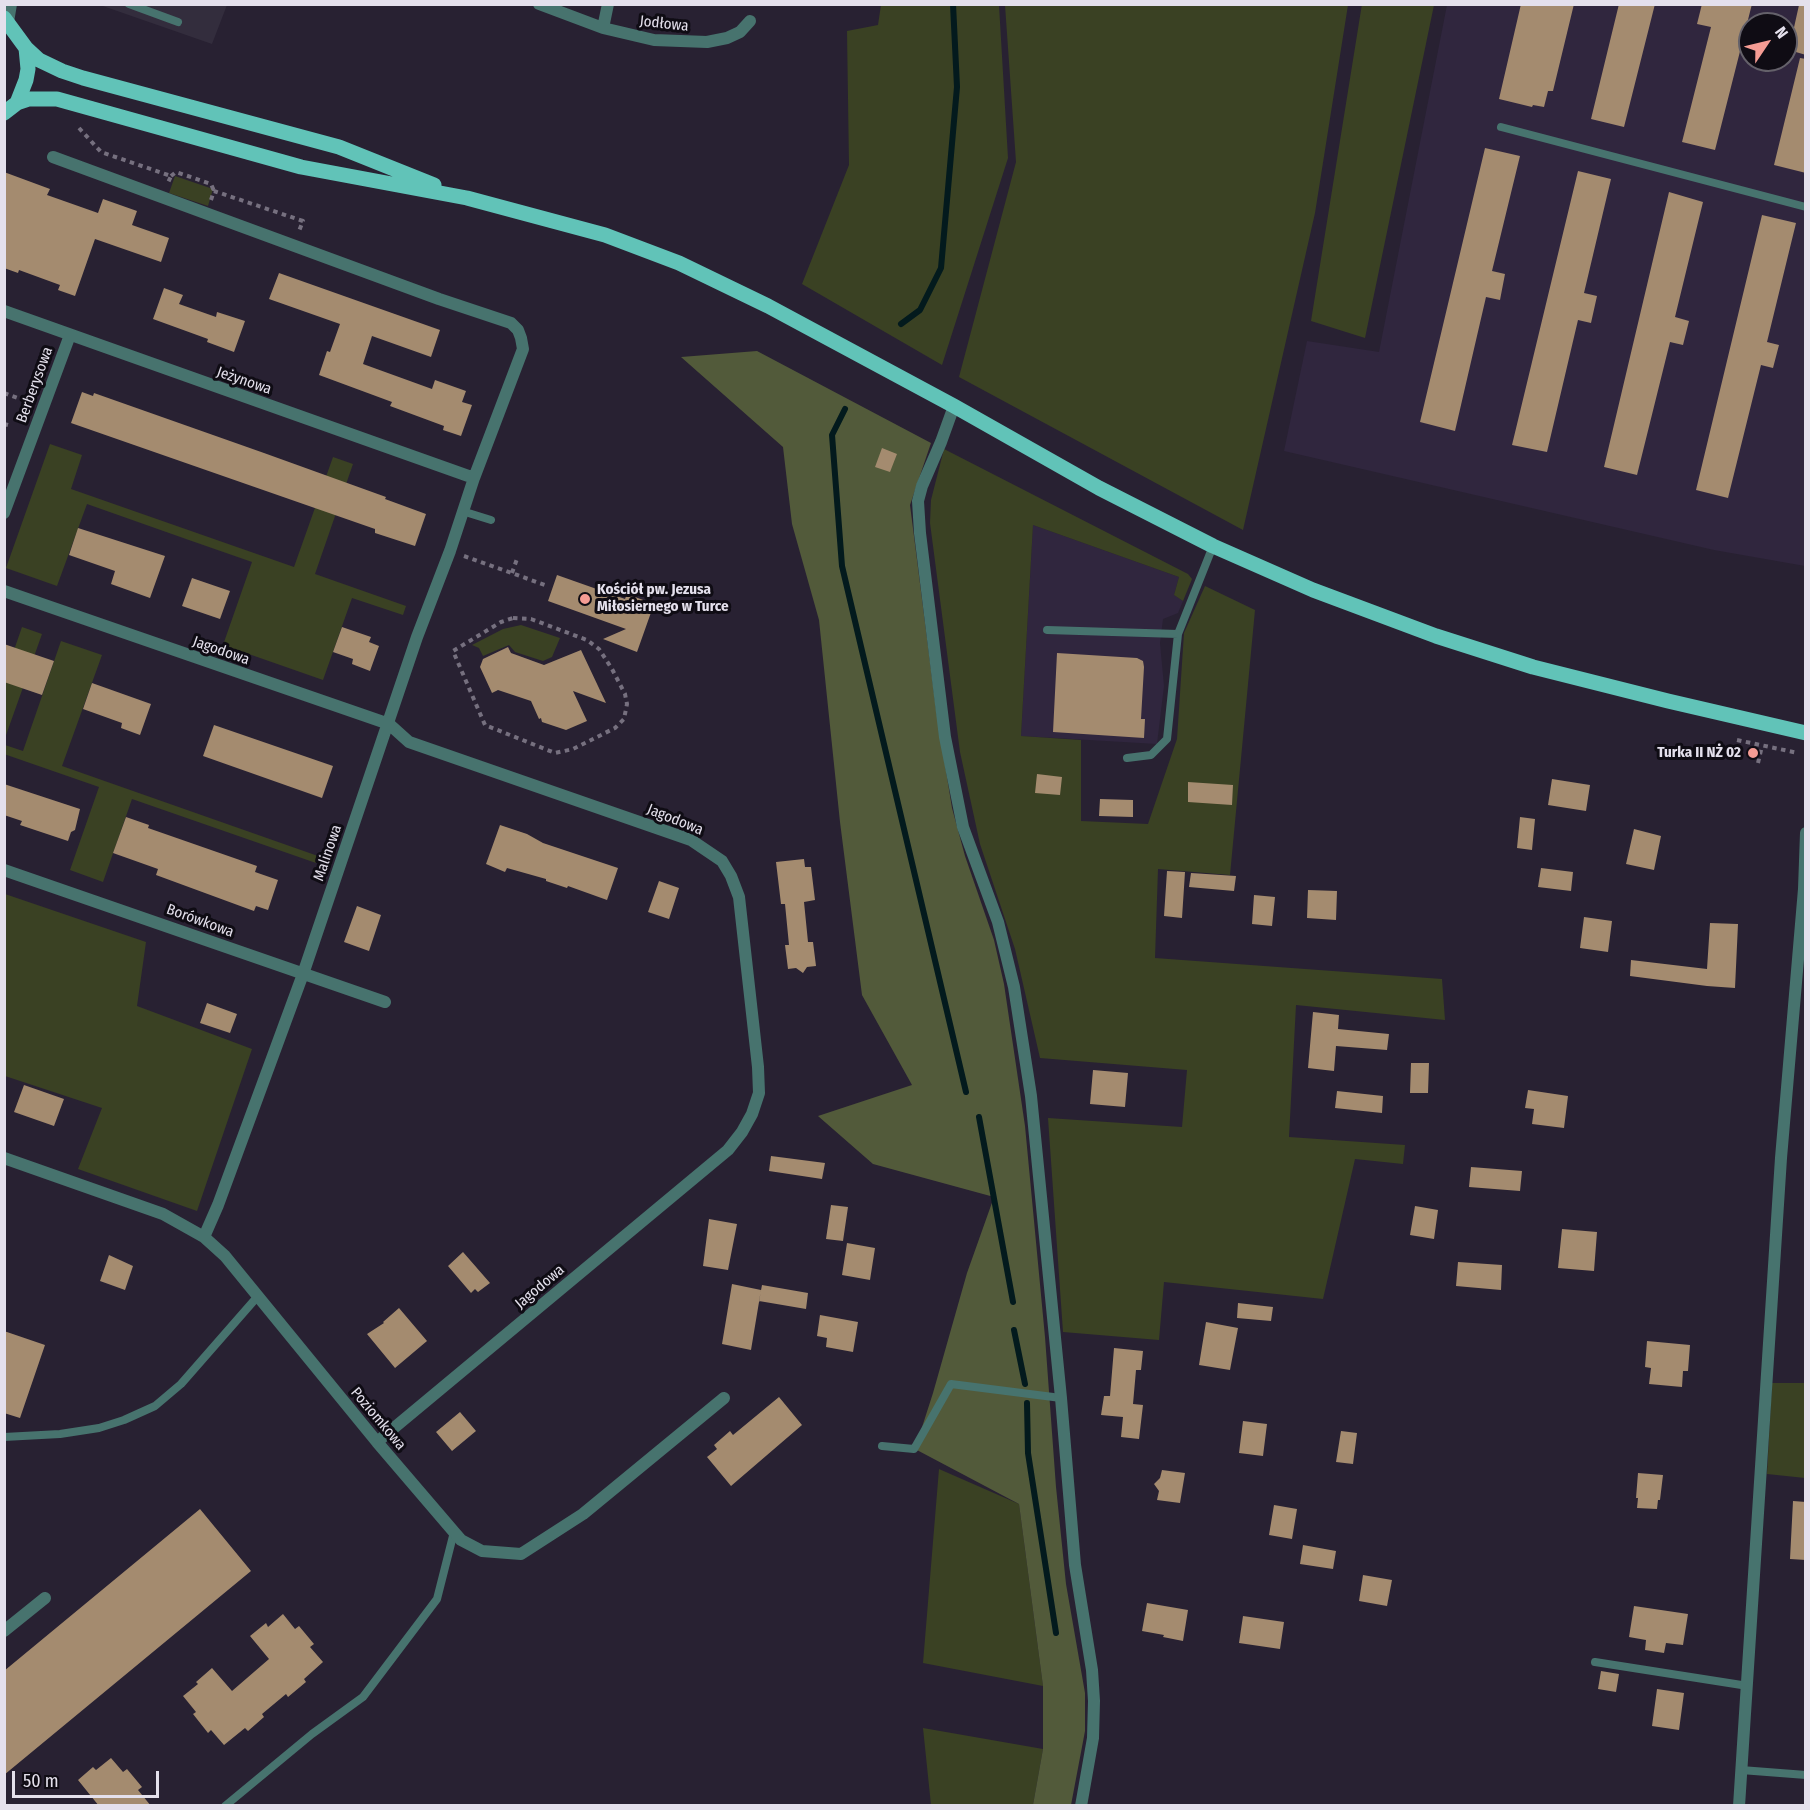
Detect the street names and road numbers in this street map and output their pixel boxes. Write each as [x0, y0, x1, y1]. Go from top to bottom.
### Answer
street label: Jodłowa [639, 12, 689, 36]
street label: Berberysowa [13, 345, 57, 425]
street label: Jeżynowa [214, 363, 274, 399]
street label: Jagodowa [190, 633, 252, 669]
street label: Jagodowa [644, 801, 706, 839]
street label: Malinowa [310, 822, 346, 884]
street label: Borówkowa [164, 901, 236, 941]
street label: Jagodowa [512, 1261, 568, 1313]
street label: Poziomkowa [347, 1384, 409, 1454]

